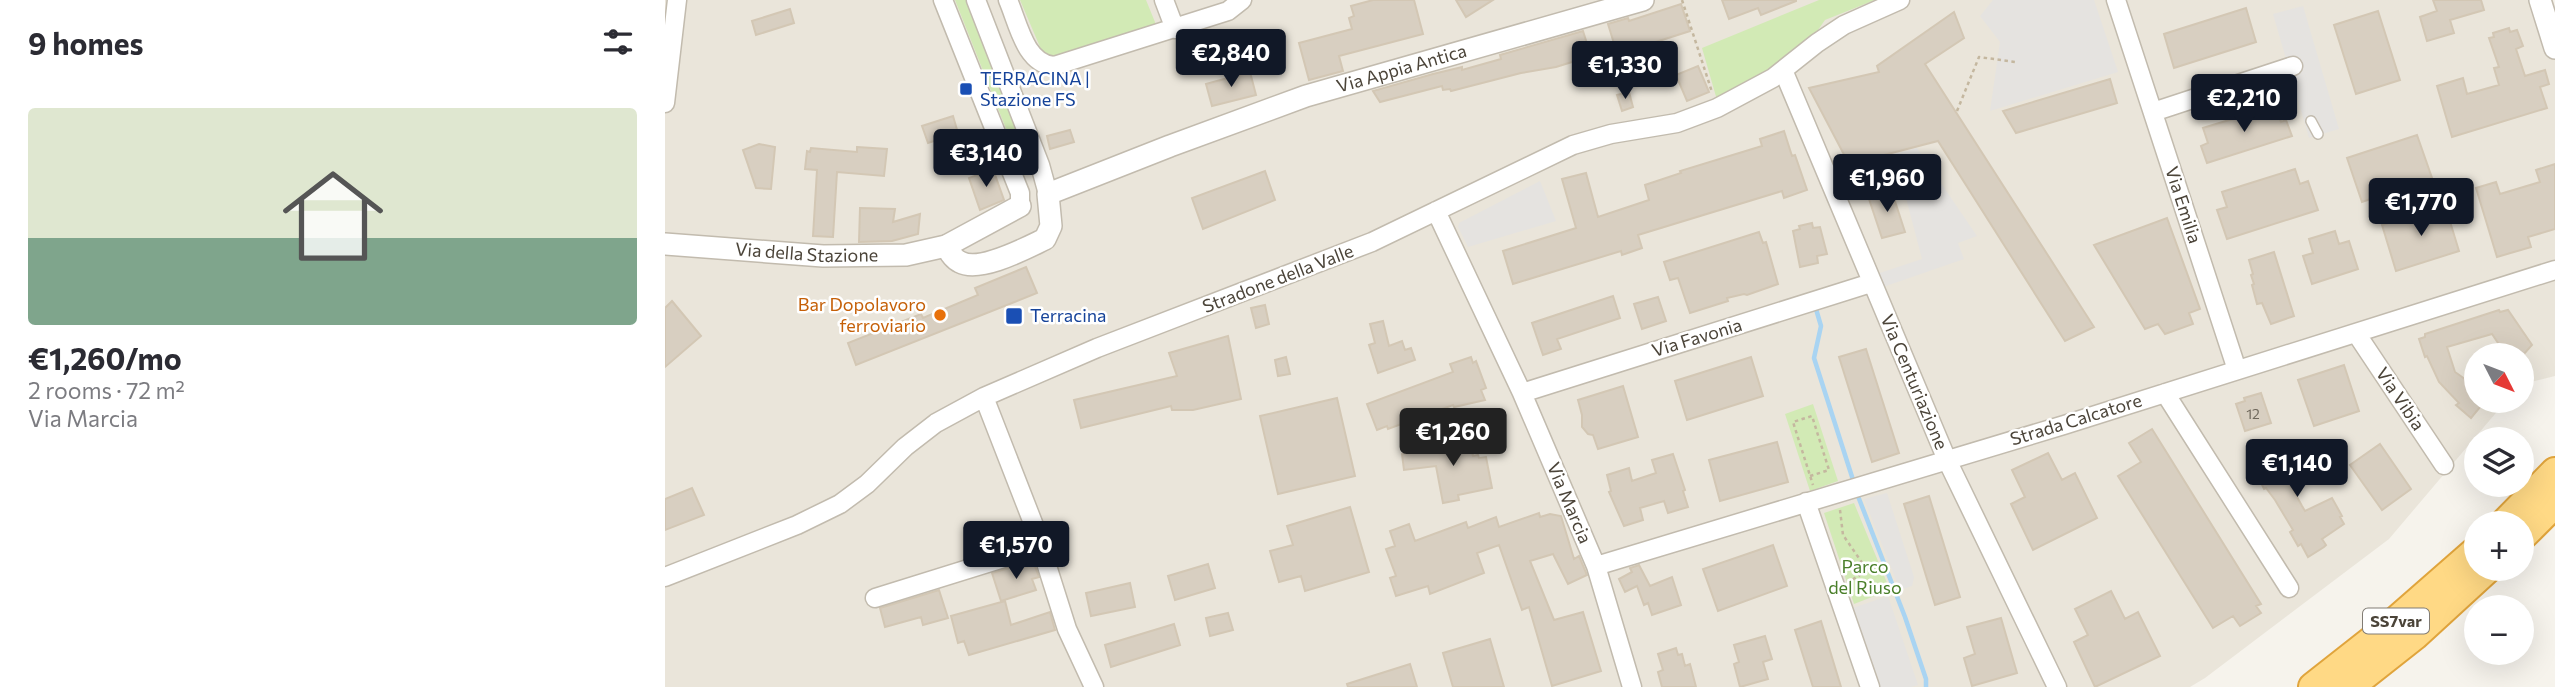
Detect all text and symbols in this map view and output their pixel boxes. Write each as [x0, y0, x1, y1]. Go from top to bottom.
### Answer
icon: filters [599, 23, 637, 61]
text: 9 homes [28, 24, 143, 61]
pin: €2,840 [1174, 29, 1288, 89]
text: €2,840 [1192, 38, 1270, 66]
street label: Via Appia Antica [1334, 39, 1469, 97]
pin: €1,330 [1568, 42, 1682, 101]
text: €1,330 [1588, 50, 1662, 78]
place label: TERRACINA | Stazione FS [980, 67, 1090, 110]
pin: €2,210 [2187, 74, 2301, 134]
marker: TERRACINA | Stazione FS [958, 81, 974, 97]
text: €2,210 [2207, 83, 2281, 111]
pin: €3,140 [929, 130, 1043, 189]
text: €3,140 [949, 138, 1023, 166]
icon: home [270, 153, 396, 279]
pin: €1,960 [1830, 154, 1944, 214]
text: €1,960 [1849, 163, 1925, 191]
street label: Via Emilia [2161, 163, 2207, 246]
pin: €1,770 [2364, 178, 2478, 238]
text: €1,770 [2385, 187, 2457, 215]
street label: Via della Stazione [734, 237, 878, 266]
street label: Stradone della Valle [1199, 239, 1356, 317]
place label: Bar Dopolavoro ferroviario [798, 293, 926, 336]
place label: Terracina [1030, 304, 1107, 326]
marker: Terracina [1004, 306, 1024, 326]
marker: Bar Dopolavoro ferroviario [932, 307, 948, 323]
street label: Via Centuriazione [1877, 311, 1953, 453]
street label: Via Favonia [1649, 313, 1744, 361]
text: €1,260/mo [28, 339, 182, 376]
north arrow [2464, 343, 2534, 413]
map controls [2464, 343, 2534, 665]
street label: Via Vibia [2372, 363, 2430, 434]
text: 2 rooms · 72 m² [28, 376, 185, 404]
street label: Strada Calcatore [2007, 389, 2144, 450]
text: Via Marcia [28, 404, 138, 432]
house number: 12 [2246, 405, 2260, 422]
pin: €1,260 [1396, 408, 1510, 468]
text: €1,260 [1416, 417, 1490, 445]
button: layers [2464, 427, 2534, 497]
pin: €1,140 [2240, 440, 2354, 499]
text: €1,140 [2262, 448, 2332, 476]
street label: Via Marcia [1543, 459, 1597, 547]
button: + [2464, 511, 2534, 581]
pin: €1,570 [959, 522, 1073, 581]
text: €1,570 [979, 530, 1053, 558]
park label: Parco del Riuso [1828, 555, 1902, 598]
button: − [2464, 595, 2534, 665]
road number: SS7var [2363, 608, 2429, 634]

